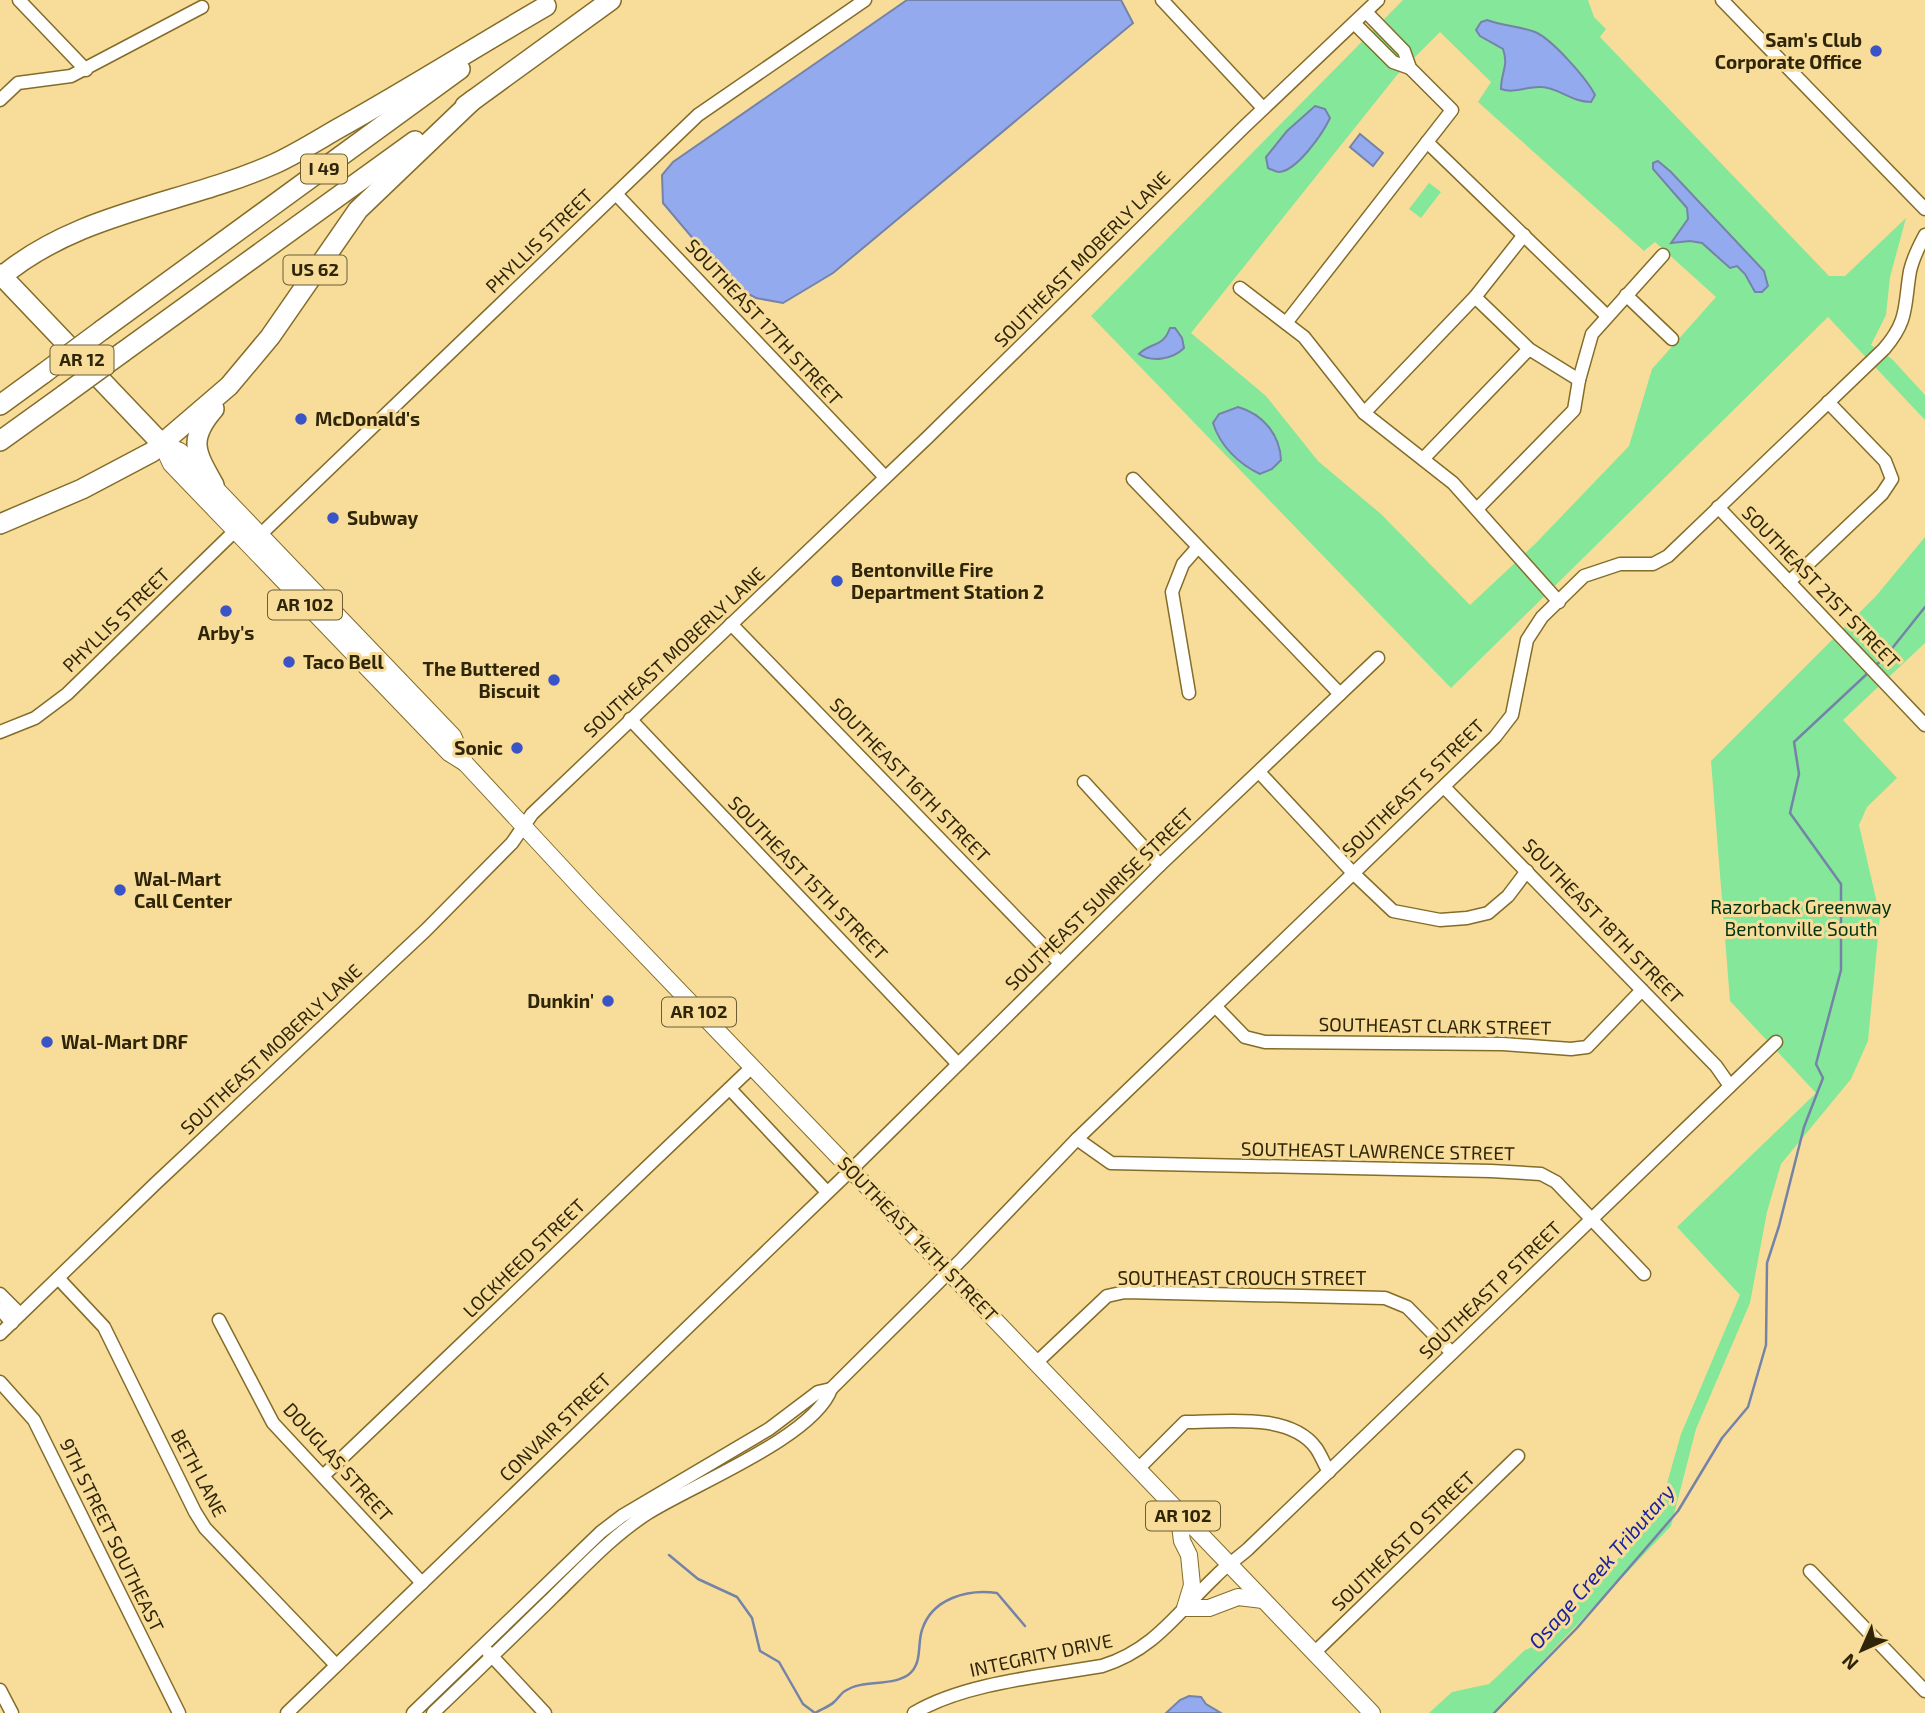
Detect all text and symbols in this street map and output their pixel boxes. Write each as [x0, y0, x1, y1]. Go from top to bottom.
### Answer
place label: Sam's Club Corporate Office [1715, 28, 1862, 73]
marker: Sam's Club Corporate Office [1868, 43, 1884, 59]
road number: I 49 [301, 154, 347, 184]
street label: SOUTHEAST MOBERLY LANE [989, 166, 1174, 351]
street label: PHYLLIS STREET [480, 184, 597, 298]
street label: SOUTHEAST 17TH STREET [681, 234, 847, 409]
road number: US 62 [284, 256, 346, 284]
road number: AR 12 [50, 346, 114, 374]
place label: McDonald's [315, 407, 420, 430]
marker: McDonald's [293, 411, 309, 427]
street label: SOUTHEAST 21ST STREET [1738, 501, 1905, 673]
place label: Subway [347, 506, 418, 530]
marker: Subway [325, 510, 341, 526]
place label: Bentonville Fire Department Station 2 [851, 558, 1044, 603]
street label: SOUTHEAST MOBERLY LANE [578, 562, 769, 742]
street label: PHYLLIS STREET [57, 563, 174, 677]
marker: Bentonville Fire Department Station 2 [829, 573, 845, 589]
road number: AR 102 [268, 590, 342, 620]
marker: Arby's [218, 603, 234, 619]
place label: Arby's [198, 621, 254, 645]
place label: Taco Bell [303, 650, 385, 673]
marker: Taco Bell [281, 654, 297, 670]
place label: The Buttered Biscuit [423, 657, 540, 702]
marker: The Buttered Biscuit [546, 672, 562, 688]
street label: SOUTHEAST 16TH STREET [826, 693, 995, 867]
street label: SOUTHEAST S STREET [1337, 714, 1488, 861]
place label: Sonic [454, 736, 503, 759]
marker: Sonic [509, 740, 525, 756]
street label: SOUTHEAST 15TH STREET [724, 791, 893, 964]
street label: SOUTHEAST SUNRISE STREET [1000, 803, 1197, 995]
street label: SOUTHEAST 18TH STREET [1518, 833, 1688, 1008]
place label: Wal-Mart Call Center [134, 867, 232, 912]
marker: Wal-Mart Call Center [112, 882, 128, 898]
park label: Razorback Greenway Bentonville South [1710, 895, 1892, 940]
street label: SOUTHEAST MOBERLY LANE [175, 959, 366, 1139]
place label: Dunkin' [527, 989, 594, 1012]
marker: Dunkin' [600, 993, 616, 1009]
road number: AR 102 [662, 998, 736, 1027]
street label: SOUTHEAST CLARK STREET [1318, 1012, 1552, 1039]
place label: Wal-Mart DRF [61, 1030, 188, 1053]
marker: Wal-Mart DRF [39, 1034, 55, 1050]
street label: SOUTHEAST LAWRENCE STREET [1241, 1137, 1515, 1164]
street label: SOUTHEAST 14TH STREET [834, 1151, 1003, 1326]
street label: LOCKHEED STREET [458, 1194, 589, 1322]
street label: SOUTHEAST P STREET [1414, 1216, 1565, 1363]
street label: SOUTHEAST CROUCH STREET [1117, 1266, 1367, 1289]
street label: CONVAIR STREET [494, 1368, 615, 1486]
street label: DOUGLAS STREET [279, 1397, 398, 1526]
street label: BETH LANE [167, 1425, 232, 1521]
street label: 9TH STREET SOUTHEAST [56, 1434, 169, 1635]
street label: SOUTHEAST O STREET [1326, 1466, 1479, 1615]
water label: Osage Creek Tributary [1523, 1479, 1680, 1654]
road number: AR 102 [1146, 1502, 1220, 1531]
north arrow [1827, 1615, 1897, 1685]
street label: INTEGRITY DRIVE [967, 1628, 1115, 1681]
text: N [1837, 1649, 1863, 1675]

